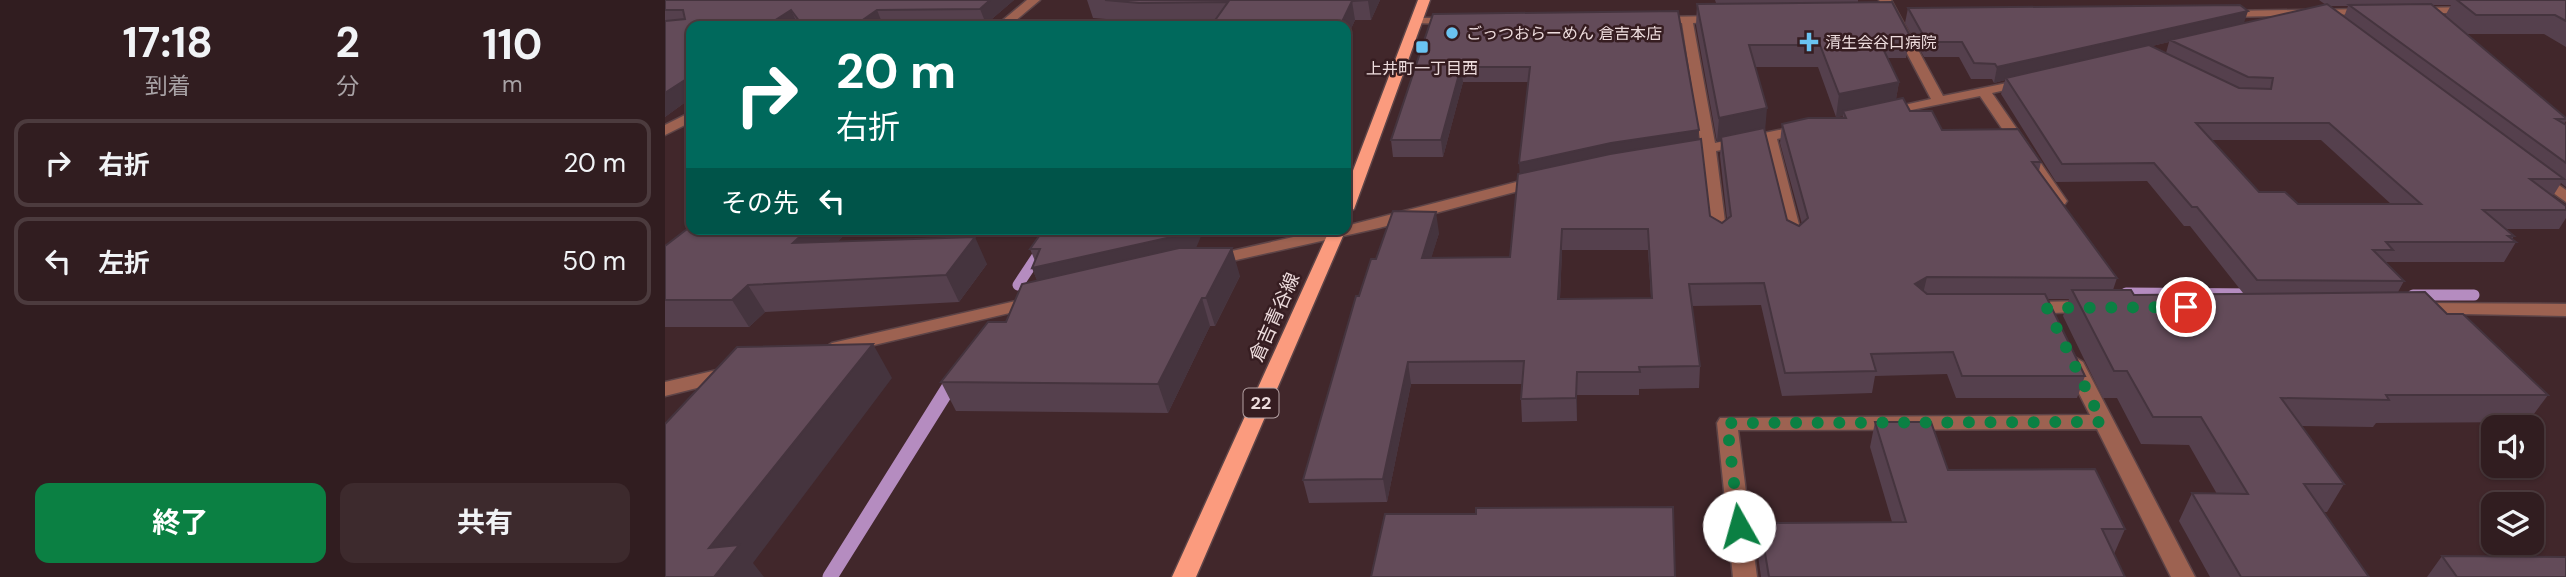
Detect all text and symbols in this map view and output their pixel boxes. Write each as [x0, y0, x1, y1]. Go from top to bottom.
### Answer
text: 17:18 [123, 15, 213, 70]
text: 2 [335, 15, 360, 70]
text: 110 [482, 17, 542, 72]
place label: ごっつおらーめん 倉吉本店 [1466, 23, 1662, 44]
marker: ごっつおらーめん 倉吉本店 [1444, 25, 1460, 41]
marker: 清生会谷口病院 [1799, 32, 1819, 52]
place label: 清生会谷口病院 [1825, 32, 1937, 53]
text: 20 m [836, 39, 956, 103]
marker: 上井町一丁目西 [1414, 39, 1430, 55]
icon: right [721, 49, 812, 140]
place label: 上井町一丁目西 [1366, 58, 1478, 79]
text: m [502, 69, 523, 99]
text: 到着 [145, 71, 191, 101]
text: 分 [336, 71, 359, 101]
text: 右折 [836, 106, 900, 148]
icon: right [39, 144, 77, 182]
text: 20 m [563, 146, 626, 180]
text: 右折 [98, 148, 150, 182]
icon: left [813, 182, 851, 220]
text: その先 [721, 186, 799, 220]
icon: left [39, 242, 77, 280]
text: 50 m [562, 244, 626, 278]
text: 左折 [98, 246, 150, 280]
street label: 倉吉青谷線 [1244, 269, 1305, 366]
pin [2156, 277, 2216, 337]
icon: arrive [2167, 288, 2205, 326]
road number: 22 [1243, 388, 1279, 418]
map controls [2481, 415, 2544, 555]
button: sound [2481, 415, 2544, 478]
button: 終了 [35, 483, 326, 563]
button: 共有 [340, 483, 630, 563]
position arrow [1702, 489, 1776, 563]
button: layers [2481, 492, 2544, 555]

